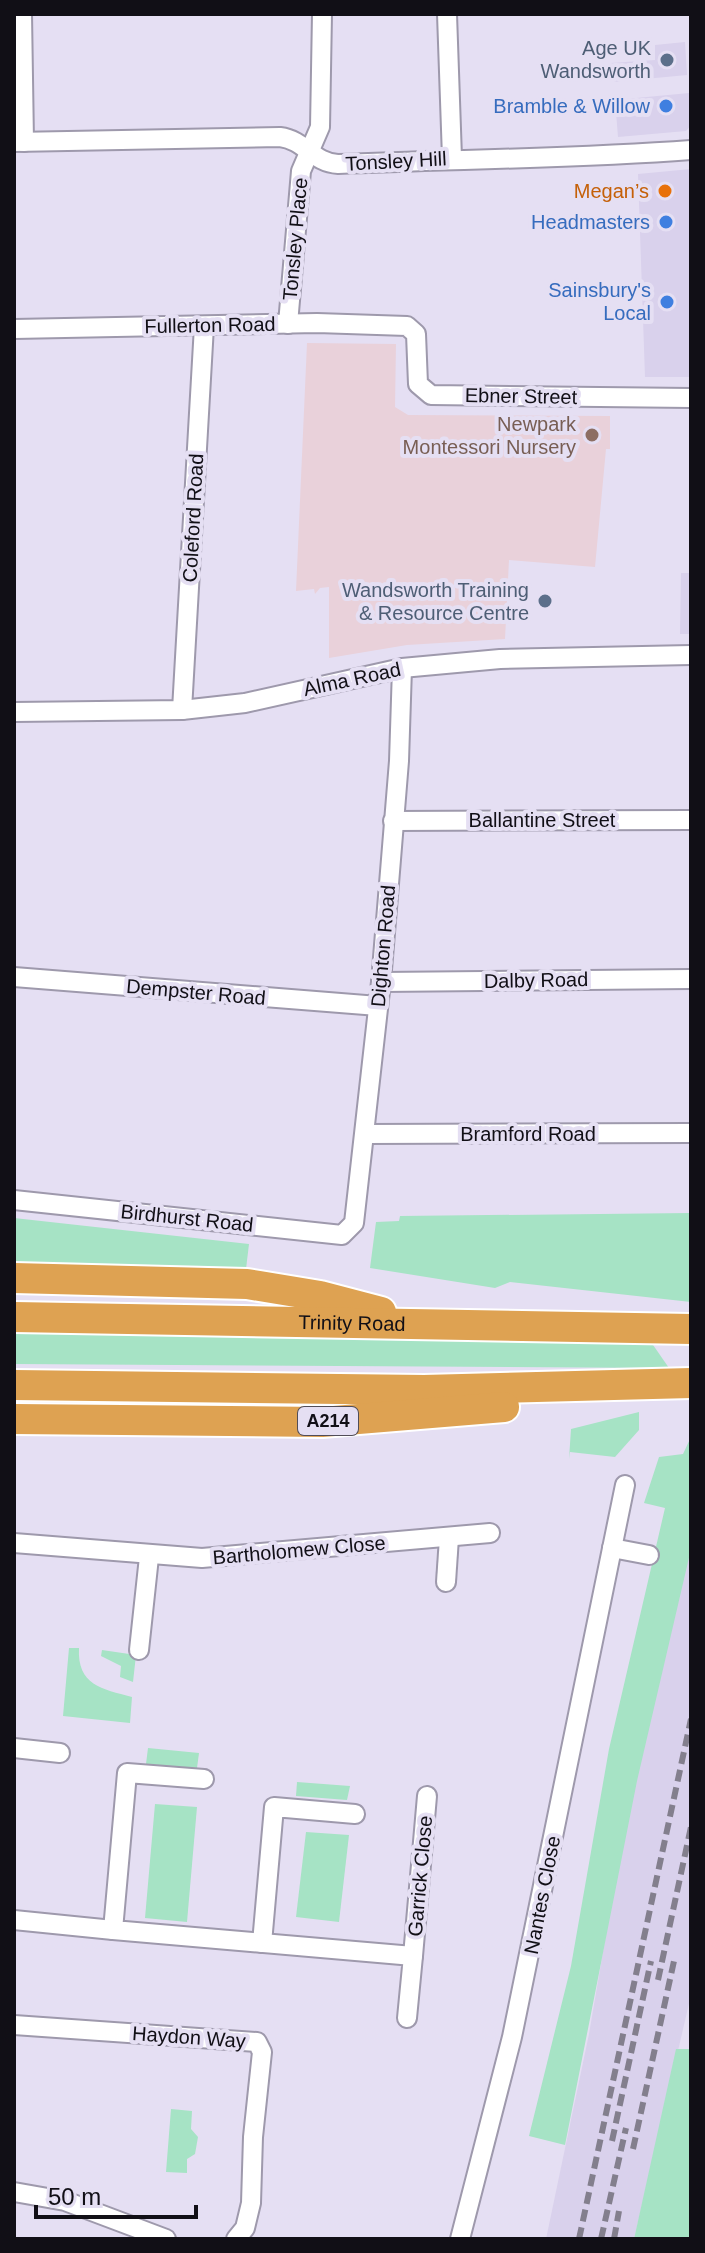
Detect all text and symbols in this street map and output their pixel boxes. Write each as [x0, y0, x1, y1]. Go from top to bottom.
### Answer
place label: Age UK Wandsworth [541, 37, 652, 82]
marker: Age UK Wandsworth [658, 51, 676, 69]
place label: Bramble & Willow [493, 95, 651, 117]
marker: Bramble & Willow [657, 97, 675, 115]
street label: Tonsley Hill [345, 147, 447, 175]
street label: Tonsley Place [279, 177, 311, 301]
place label: Megan’s [574, 180, 649, 202]
marker: Megan’s [656, 182, 674, 200]
place label: Headmasters [531, 211, 650, 233]
marker: Headmasters [657, 213, 675, 231]
place label: Sainsbury's Local [548, 279, 651, 324]
marker: Sainsbury's Local [658, 293, 676, 311]
street label: Fullerton Road [144, 313, 276, 337]
street label: Ebner Street [465, 384, 578, 408]
place label: Newpark Montessori Nursery [403, 413, 577, 458]
marker: Newpark Montessori Nursery [583, 426, 601, 444]
street label: Coleford Road [179, 453, 207, 583]
place label: Wandsworth Training & Resource Centre [342, 579, 529, 624]
marker: Wandsworth Training & Resource Centre [536, 592, 554, 610]
street label: Alma Road [301, 658, 403, 700]
street label: Ballantine Street [469, 809, 616, 831]
street label: Dighton Road [367, 884, 399, 1008]
street label: Dalby Road [484, 968, 588, 992]
street label: Dempster Road [125, 975, 267, 1009]
street label: Bramford Road [460, 1123, 596, 1145]
street label: Birdhurst Road [120, 1200, 254, 1236]
street label: Trinity Road [298, 1311, 406, 1335]
road number: A214 [298, 1407, 358, 1435]
street label: Bartholomew Close [212, 1531, 386, 1569]
street label: Garrick Close [404, 1815, 436, 1937]
street label: Nantes Close [520, 1834, 564, 1956]
street label: Haydon Way [131, 2022, 247, 2052]
scale bar [36, 2169, 196, 2219]
text: 50 m [48, 2183, 101, 2210]

